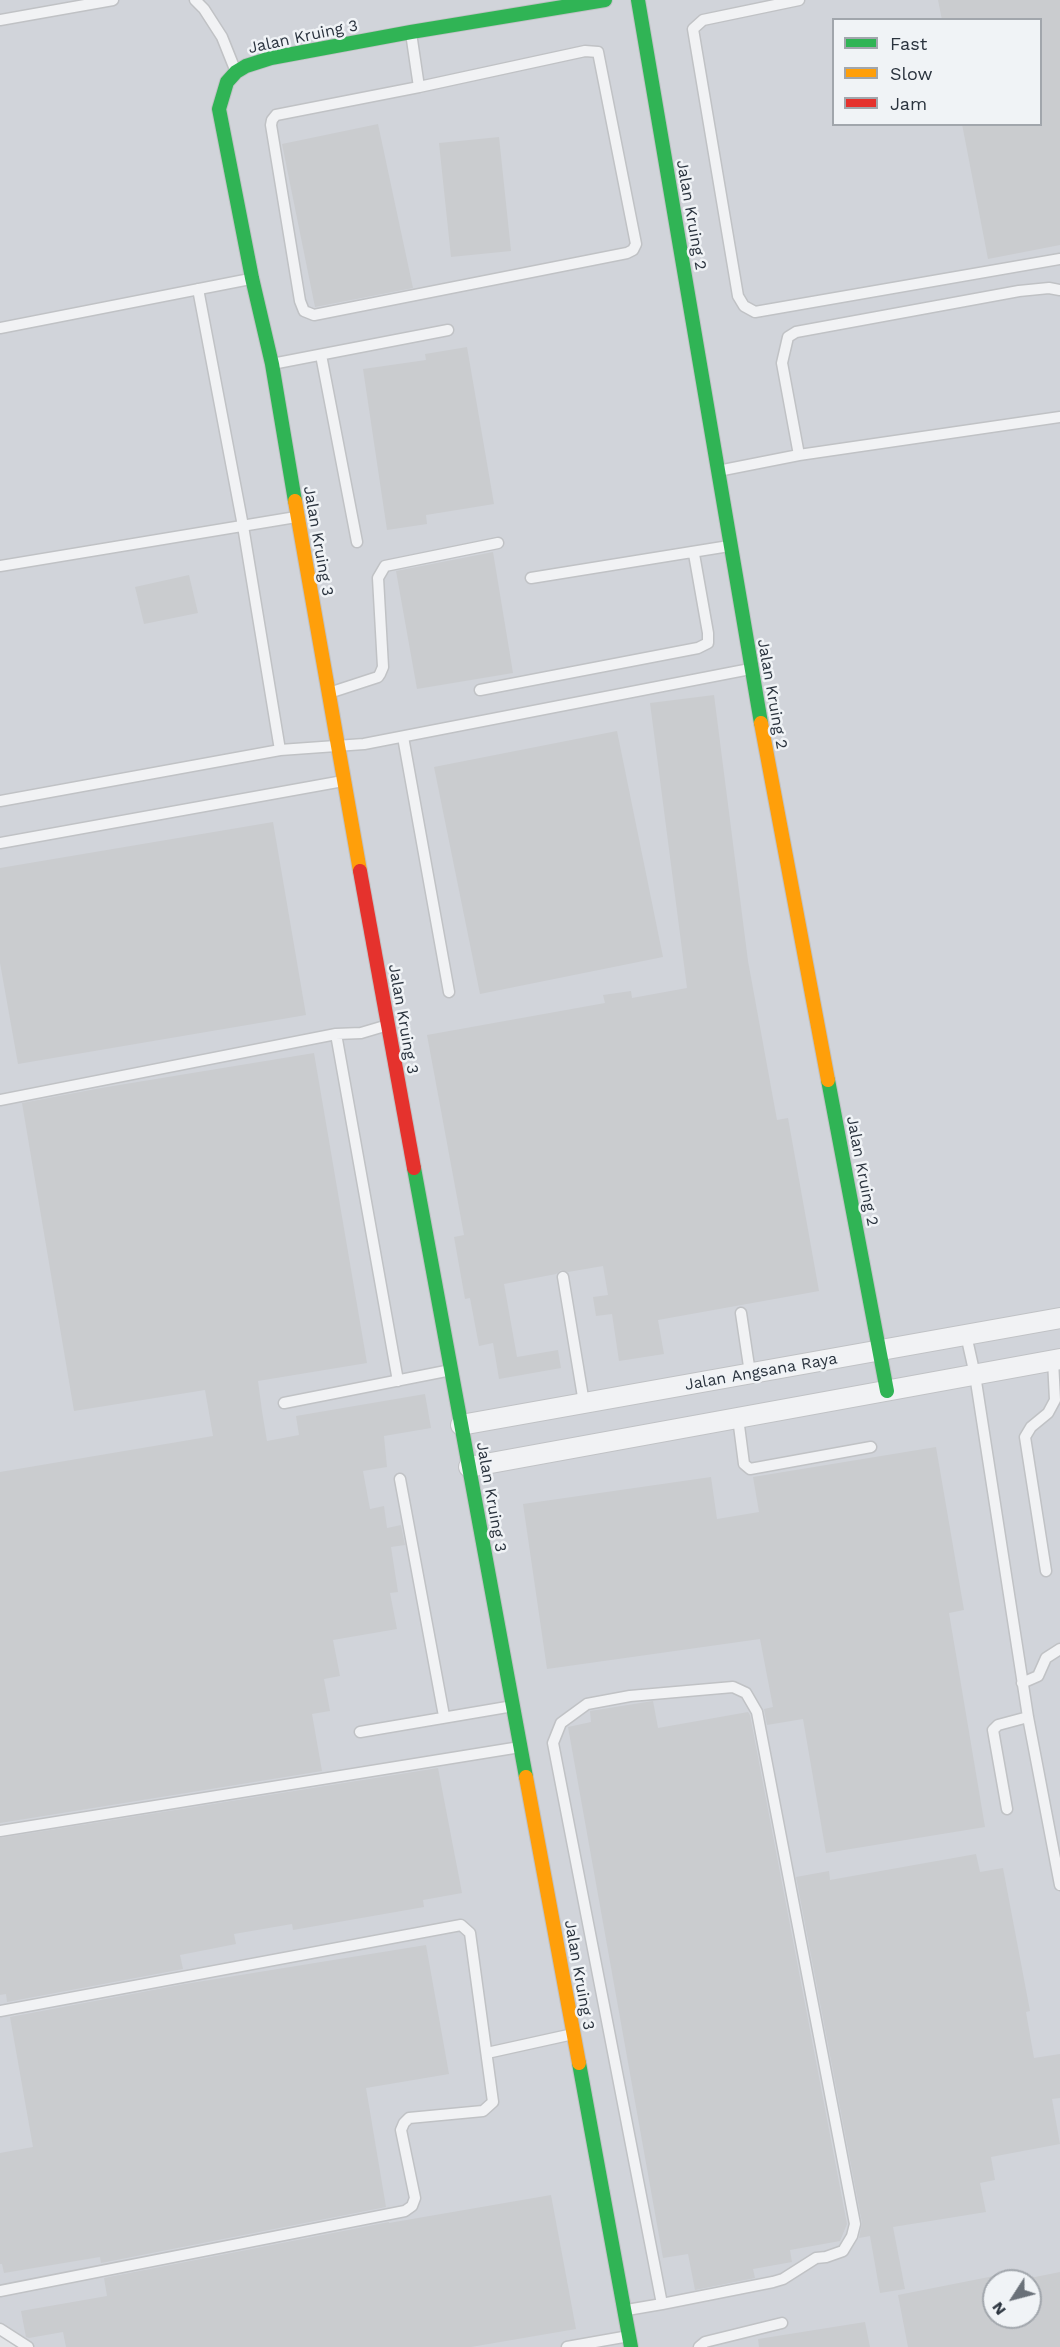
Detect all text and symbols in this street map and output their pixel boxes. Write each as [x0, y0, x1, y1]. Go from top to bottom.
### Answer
street label: Jalan Kruing 3 [246, 16, 360, 58]
legend [832, 18, 1042, 126]
text: Fast [890, 33, 927, 54]
text: Slow [890, 63, 933, 84]
text: Jam [890, 93, 927, 114]
street label: Jalan Kruing 2 [672, 158, 710, 272]
street label: Jalan Kruing 3 [299, 484, 337, 598]
street label: Jalan Kruing 2 [753, 637, 791, 751]
street label: Jalan Kruing 3 [384, 962, 422, 1076]
street label: Jalan Kruing 2 [842, 1114, 882, 1228]
street label: Jalan Angsana Raya [683, 1349, 839, 1395]
street label: Jalan Kruing 3 [472, 1440, 510, 1554]
street label: Jalan Kruing 3 [560, 1918, 598, 2032]
north arrow [982, 2269, 1042, 2329]
text: N [987, 2298, 1010, 2319]

